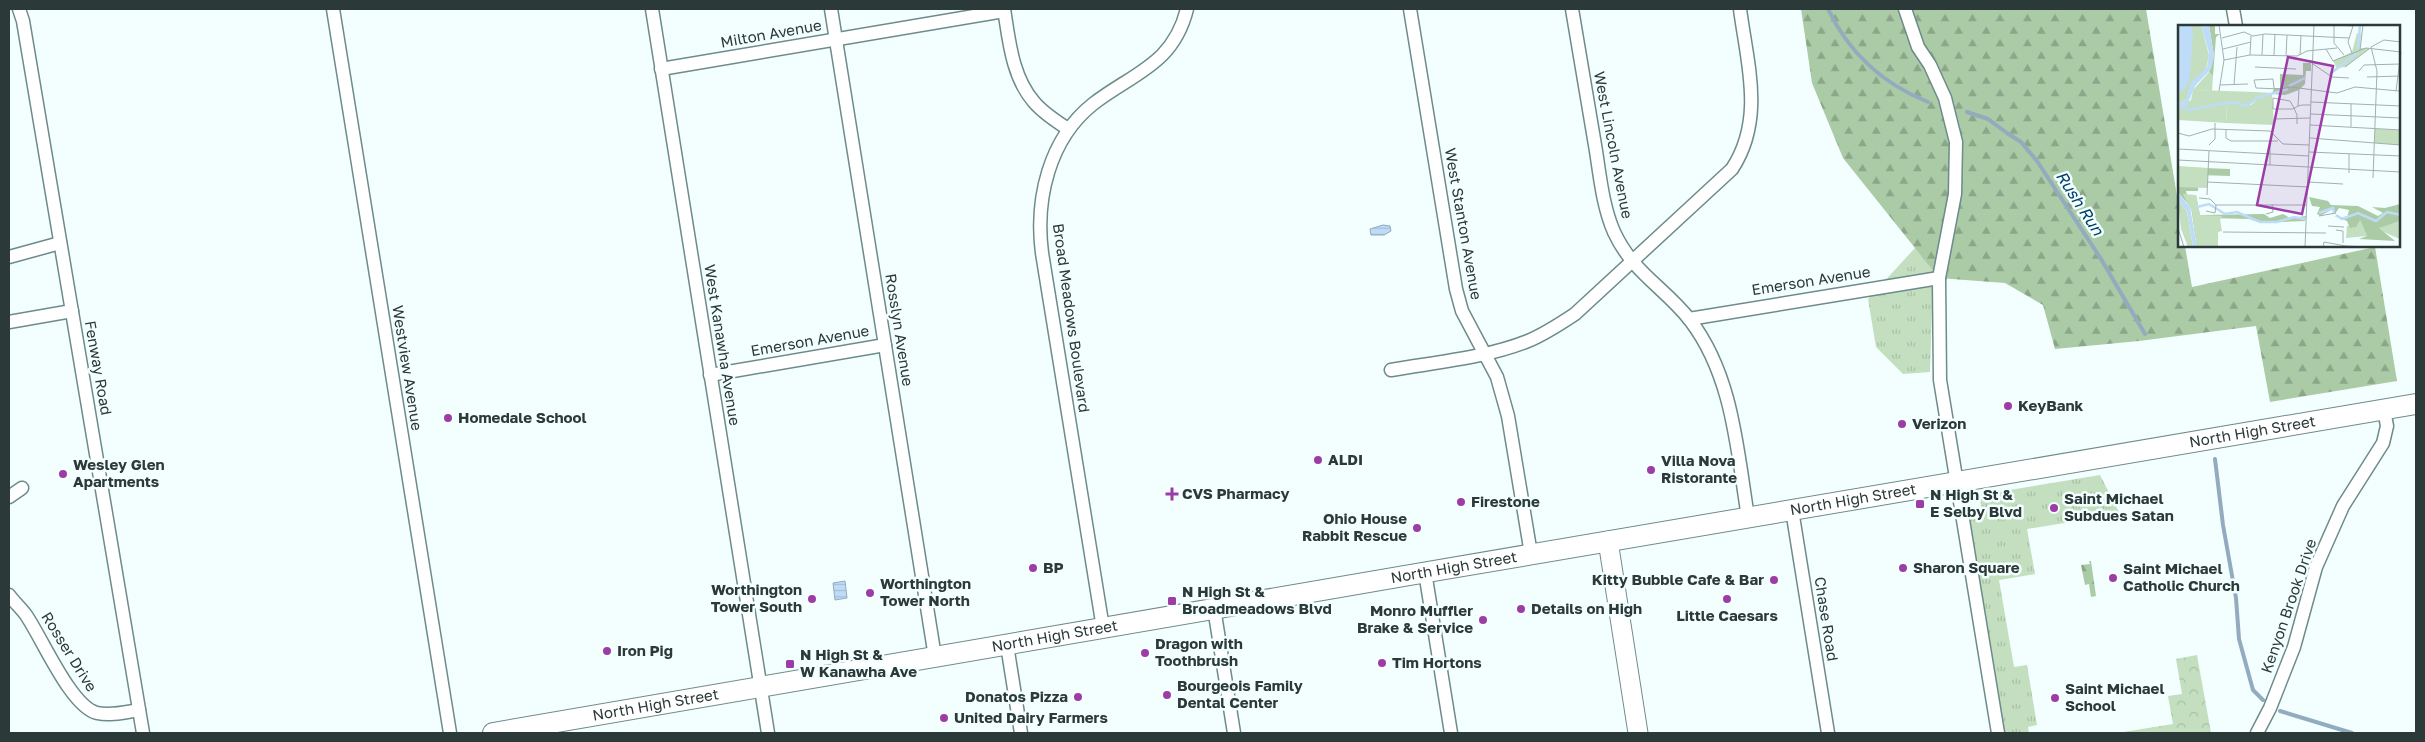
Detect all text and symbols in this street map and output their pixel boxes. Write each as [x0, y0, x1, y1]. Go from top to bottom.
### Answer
street label: Milton Avenue [719, 15, 823, 51]
inset map [2178, 25, 2400, 248]
street label: West Lincoln Avenue [1591, 70, 1637, 220]
street label: West Stanton Avenue [1442, 146, 1486, 301]
water label: Rush Run [2052, 167, 2109, 240]
street label: Broad Meadows Boulevard [1050, 222, 1094, 414]
street label: Emerson Avenue [1750, 262, 1872, 298]
street label: West Kanawha Avenue [701, 263, 745, 427]
street label: Rosslyn Avenue [882, 272, 918, 388]
street label: Westview Avenue [389, 304, 427, 432]
street label: Fenway Road [82, 319, 116, 416]
street label: Emerson Avenue [749, 321, 871, 359]
place label: KeyBank [2018, 396, 2083, 414]
marker: KeyBank [2002, 400, 2014, 412]
place label: Homedale School [458, 408, 587, 426]
street label: North High Street [2188, 411, 2317, 450]
marker: Homedale School [442, 412, 454, 424]
place label: Verizon [1912, 414, 1966, 432]
marker: Verizon [1896, 418, 1908, 430]
place label: ALDI [1328, 450, 1363, 468]
place label: Villa Nova Ristorante [1661, 451, 1737, 486]
marker: ALDI [1312, 454, 1324, 466]
place label: Wesley Glen Apartments [73, 455, 165, 490]
marker: Villa Nova Ristorante [1645, 464, 1657, 476]
marker: Wesley Glen Apartments [57, 468, 69, 480]
street label: North High Street [1788, 479, 1917, 518]
place label: CVS Pharmacy [1182, 484, 1289, 502]
place label: N High St & E Selby Blvd [1930, 485, 2022, 520]
marker: CVS Pharmacy [1166, 488, 1178, 500]
place label: Saint Michael Subdues Satan [2064, 489, 2174, 524]
place label: Firestone [1471, 492, 1540, 510]
marker: Firestone [1455, 496, 1467, 508]
marker: N High St & E Selby Blvd [1914, 498, 1926, 510]
marker: Saint Michael Subdues Satan [2048, 502, 2060, 514]
place label: Ohio House Rabbit Rescue [1302, 509, 1407, 544]
marker: Ohio House Rabbit Rescue [1411, 522, 1423, 534]
street label: Kenyon Brook Drive [2257, 536, 2320, 675]
street label: North High Street [1389, 547, 1518, 586]
place label: BP [1043, 558, 1064, 576]
place label: Sharon Square [1913, 558, 2020, 576]
place label: Saint Michael Catholic Church [2123, 559, 2240, 594]
marker: BP [1027, 562, 1039, 574]
marker: Sharon Square [1897, 562, 1909, 574]
place label: Kitty Bubble Cafe & Bar [1592, 570, 1764, 588]
marker: Saint Michael Catholic Church [2107, 572, 2119, 584]
place label: Worthington Tower North [880, 574, 971, 609]
marker: Kitty Bubble Cafe & Bar [1768, 574, 1780, 586]
street label: Chase Road [1811, 575, 1843, 662]
place label: Worthington Tower South [711, 580, 802, 615]
place label: N High St & Broadmeadows Blvd [1182, 582, 1332, 617]
marker: Worthington Tower North [864, 587, 876, 599]
marker: Worthington Tower South [806, 593, 818, 605]
marker: Little Caesars [1721, 593, 1733, 605]
marker: N High St & Broadmeadows Blvd [1166, 595, 1178, 607]
place label: Details on High [1531, 599, 1642, 617]
place label: Monro Muffler Brake & Service [1357, 601, 1473, 636]
marker: Details on High [1515, 603, 1527, 615]
place label: Little Caesars [1676, 606, 1778, 624]
street label: Rosser Drive [38, 608, 102, 695]
marker: Monro Muffler Brake & Service [1477, 614, 1489, 626]
street label: North High Street [990, 616, 1119, 655]
place label: Dragon with Toothbrush [1155, 634, 1243, 669]
place label: Iron Pig [617, 641, 673, 659]
marker: Iron Pig [601, 645, 613, 657]
place label: N High St & W Kanawha Ave [800, 645, 917, 680]
marker: Dragon with Toothbrush [1139, 647, 1151, 659]
place label: Tim Hortons [1392, 653, 1482, 671]
marker: Tim Hortons [1376, 657, 1388, 669]
marker: N High St & W Kanawha Ave [784, 658, 796, 670]
place label: Bourgeois Family Dental Center [1177, 676, 1303, 711]
place label: Saint Michael School [2065, 679, 2164, 714]
street label: North High Street [591, 684, 720, 724]
place label: Donatos Pizza [965, 687, 1068, 705]
marker: Bourgeois Family Dental Center [1161, 689, 1173, 701]
marker: Donatos Pizza [1072, 691, 1084, 703]
marker: Saint Michael School [2049, 692, 2061, 704]
place label: United Dairy Farmers [954, 708, 1108, 726]
marker: United Dairy Farmers [938, 712, 950, 724]

